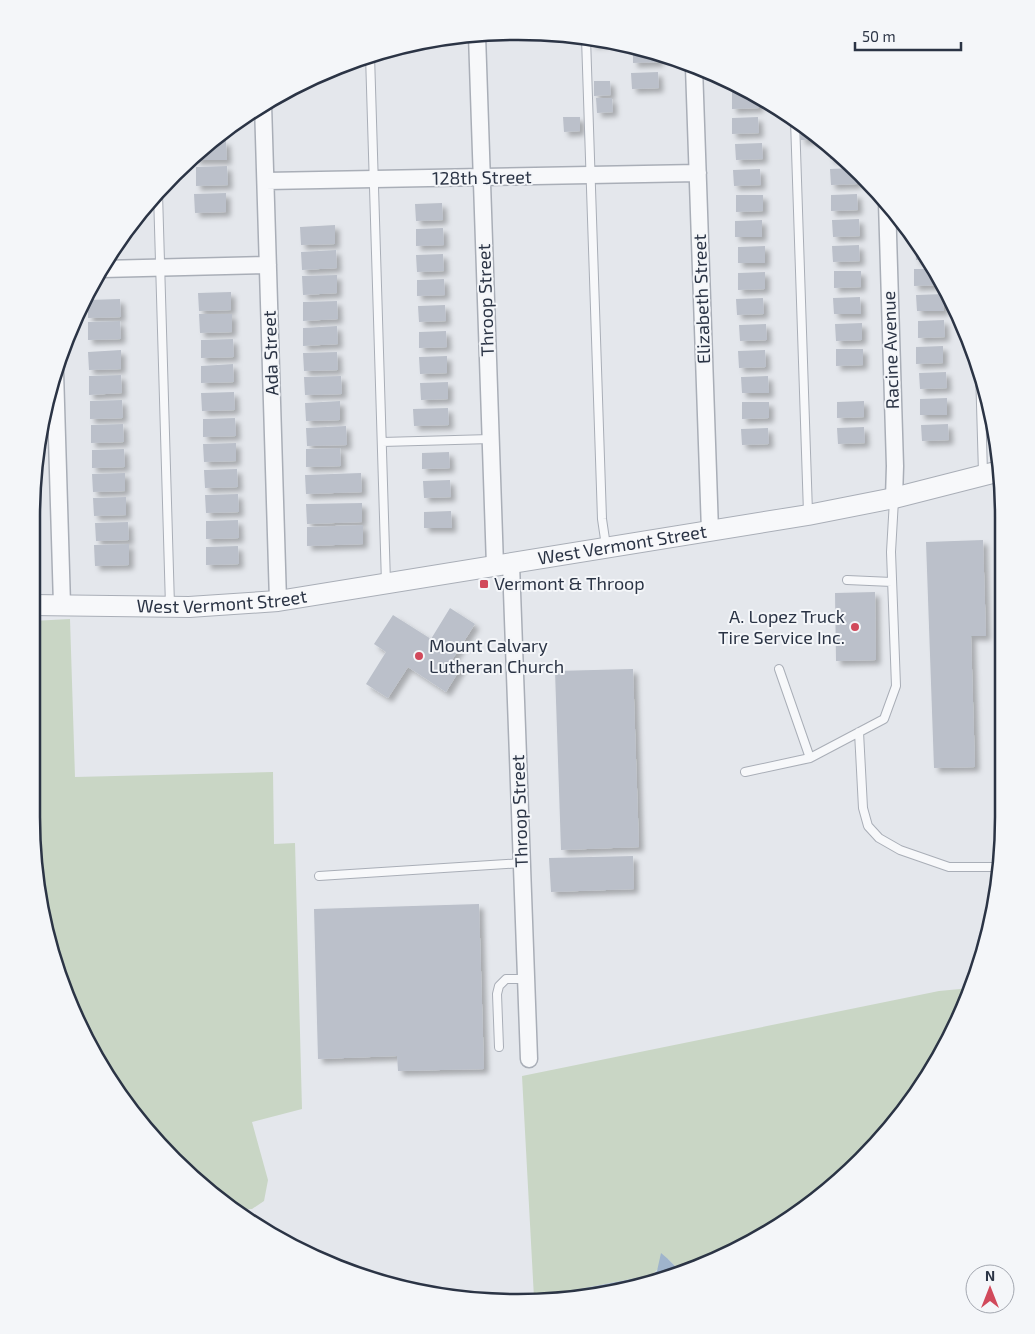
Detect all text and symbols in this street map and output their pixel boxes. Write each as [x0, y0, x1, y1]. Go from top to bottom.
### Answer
scale bar [855, 20, 961, 52]
text: 50 m [862, 27, 896, 45]
street label: 128th Street [432, 165, 532, 189]
street label: Elizabeth Street [688, 233, 714, 364]
street label: Throop Street [472, 243, 498, 357]
street label: Racine Avenue [877, 291, 903, 410]
street label: Ada Street [258, 310, 282, 396]
street label: West Vermont Street [536, 520, 708, 569]
place label: Vermont & Throop [494, 572, 645, 594]
marker: Vermont & Throop [478, 578, 490, 590]
street label: West Vermont Street [137, 584, 308, 617]
place label: A. Lopez Truck Tire Service Inc. [718, 605, 845, 648]
marker: A. Lopez Truck Tire Service Inc. [849, 621, 861, 633]
place label: Mount Calvary Lutheran Church [429, 634, 564, 677]
marker: Mount Calvary Lutheran Church [413, 650, 425, 662]
street label: Throop Street [506, 754, 532, 868]
north arrow [965, 1264, 1015, 1314]
text: N [985, 1267, 995, 1284]

